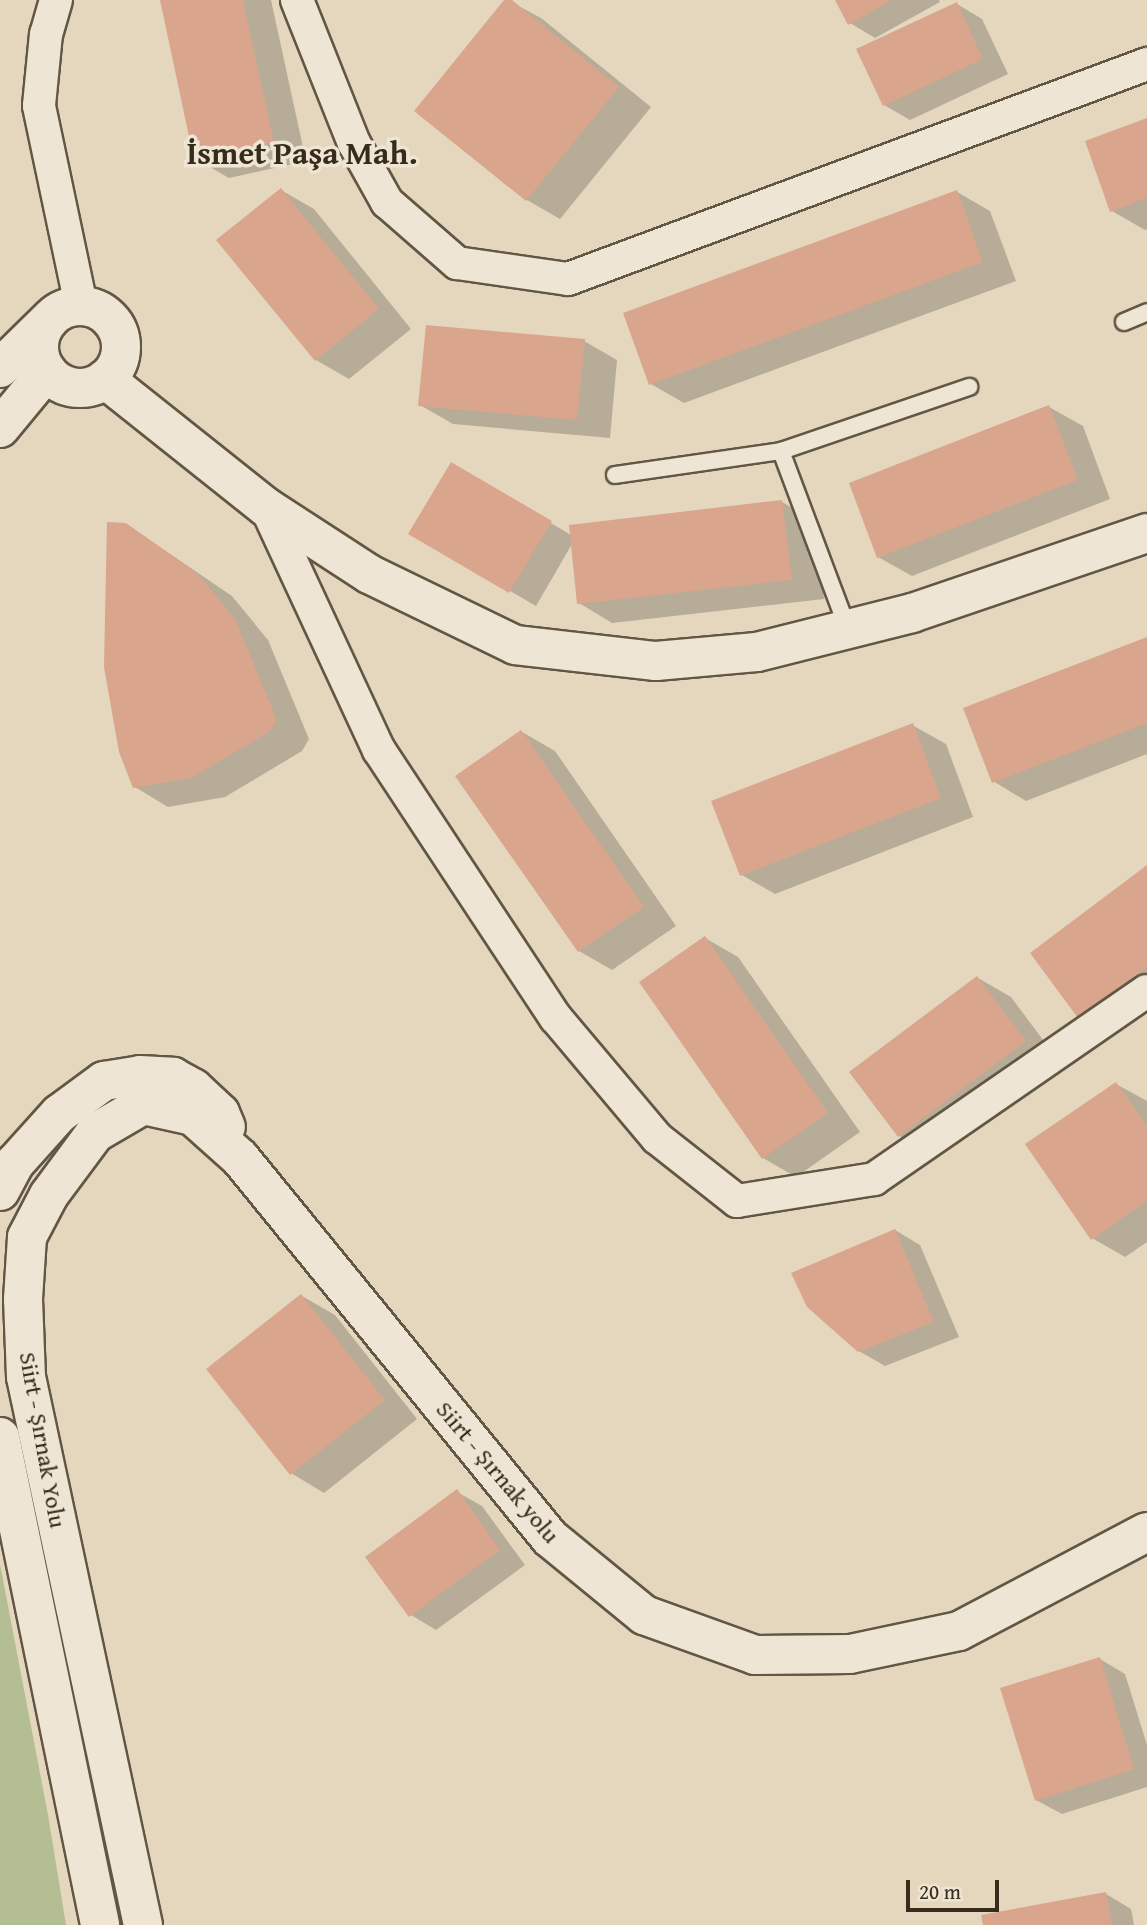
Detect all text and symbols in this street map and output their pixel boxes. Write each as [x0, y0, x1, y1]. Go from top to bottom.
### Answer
district label: İsmet Paşa Mah. [187, 134, 417, 172]
street label: Siirt - Şırnak Yolu [13, 1350, 73, 1530]
street label: Siirt - Şırnak yolu [430, 1395, 566, 1549]
scale bar [909, 1866, 1002, 1910]
text: 20 m [919, 1876, 961, 1907]

